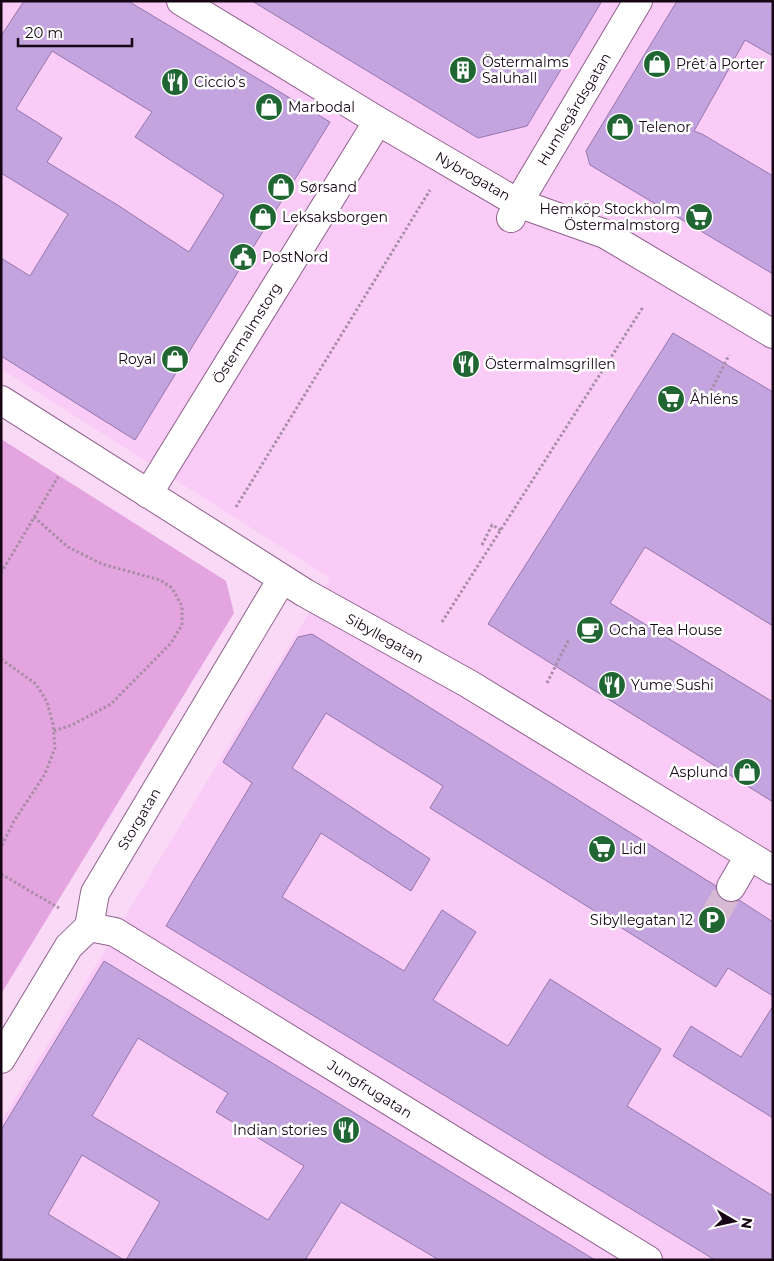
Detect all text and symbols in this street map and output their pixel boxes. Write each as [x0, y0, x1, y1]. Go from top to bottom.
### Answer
scale bar [18, 15, 131, 47]
text: 20 m [25, 23, 63, 42]
street label: Humlegårdsgatan [533, 49, 615, 169]
shop icon: Prêt à Porter [642, 49, 672, 79]
place label: Östermalms Saluhall [482, 53, 569, 87]
building icon: Östermalms Saluhall [448, 55, 478, 85]
place label: Prêt à Porter [676, 55, 765, 73]
restaurant icon: Ciccio's [160, 67, 190, 97]
place label: Ciccio's [194, 73, 245, 91]
shop icon: Marbodal [254, 92, 284, 122]
place label: Marbodal [288, 98, 355, 116]
shop icon: Telenor [605, 112, 635, 142]
place label: Telenor [639, 118, 691, 136]
street label: Nybrogatan [432, 147, 514, 205]
shop icon: Sørsand [266, 172, 296, 202]
place label: Sørsand [300, 178, 357, 196]
place label: Hemköp Stockholm Östermalmstorg [539, 200, 680, 234]
shop icon: Leksaksborgen [248, 202, 278, 232]
supermarket icon: Hemköp Stockholm Östermalmstorg [684, 202, 714, 232]
place label: Leksaksborgen [282, 208, 388, 226]
public building icon: PostNord [228, 242, 258, 272]
place label: PostNord [262, 248, 328, 266]
street label: Östermalmstorg [209, 279, 285, 387]
shop icon: Royal [160, 344, 190, 374]
restaurant icon: Östermalmsgrillen [451, 349, 481, 379]
place label: Royal [118, 350, 156, 368]
place label: Östermalmsgrillen [485, 355, 616, 373]
supermarket icon: Åhléns [656, 384, 686, 414]
place label: Åhléns [690, 389, 738, 408]
street label: Sibyllegatan [343, 609, 427, 667]
cafe icon: Ocha Tea House [575, 615, 605, 645]
place label: Ocha Tea House [609, 621, 722, 639]
restaurant icon: Yume Sushi [597, 670, 627, 700]
place label: Yume Sushi [631, 676, 714, 694]
shop icon: Asplund [732, 757, 762, 787]
place label: Asplund [670, 763, 728, 781]
street label: Storgatan [113, 785, 165, 853]
supermarket icon: Lidl [587, 834, 617, 864]
place label: Lidl [621, 840, 646, 858]
parking icon: Sibyllegatan 12 [697, 905, 727, 935]
place label: Sibyllegatan 12 [590, 911, 693, 929]
street label: Jungfrugatan [324, 1055, 416, 1122]
restaurant icon: Indian stories [331, 1115, 361, 1145]
place label: Indian stories [233, 1121, 327, 1139]
north arrow [709, 1196, 759, 1246]
text: N [737, 1216, 757, 1230]

